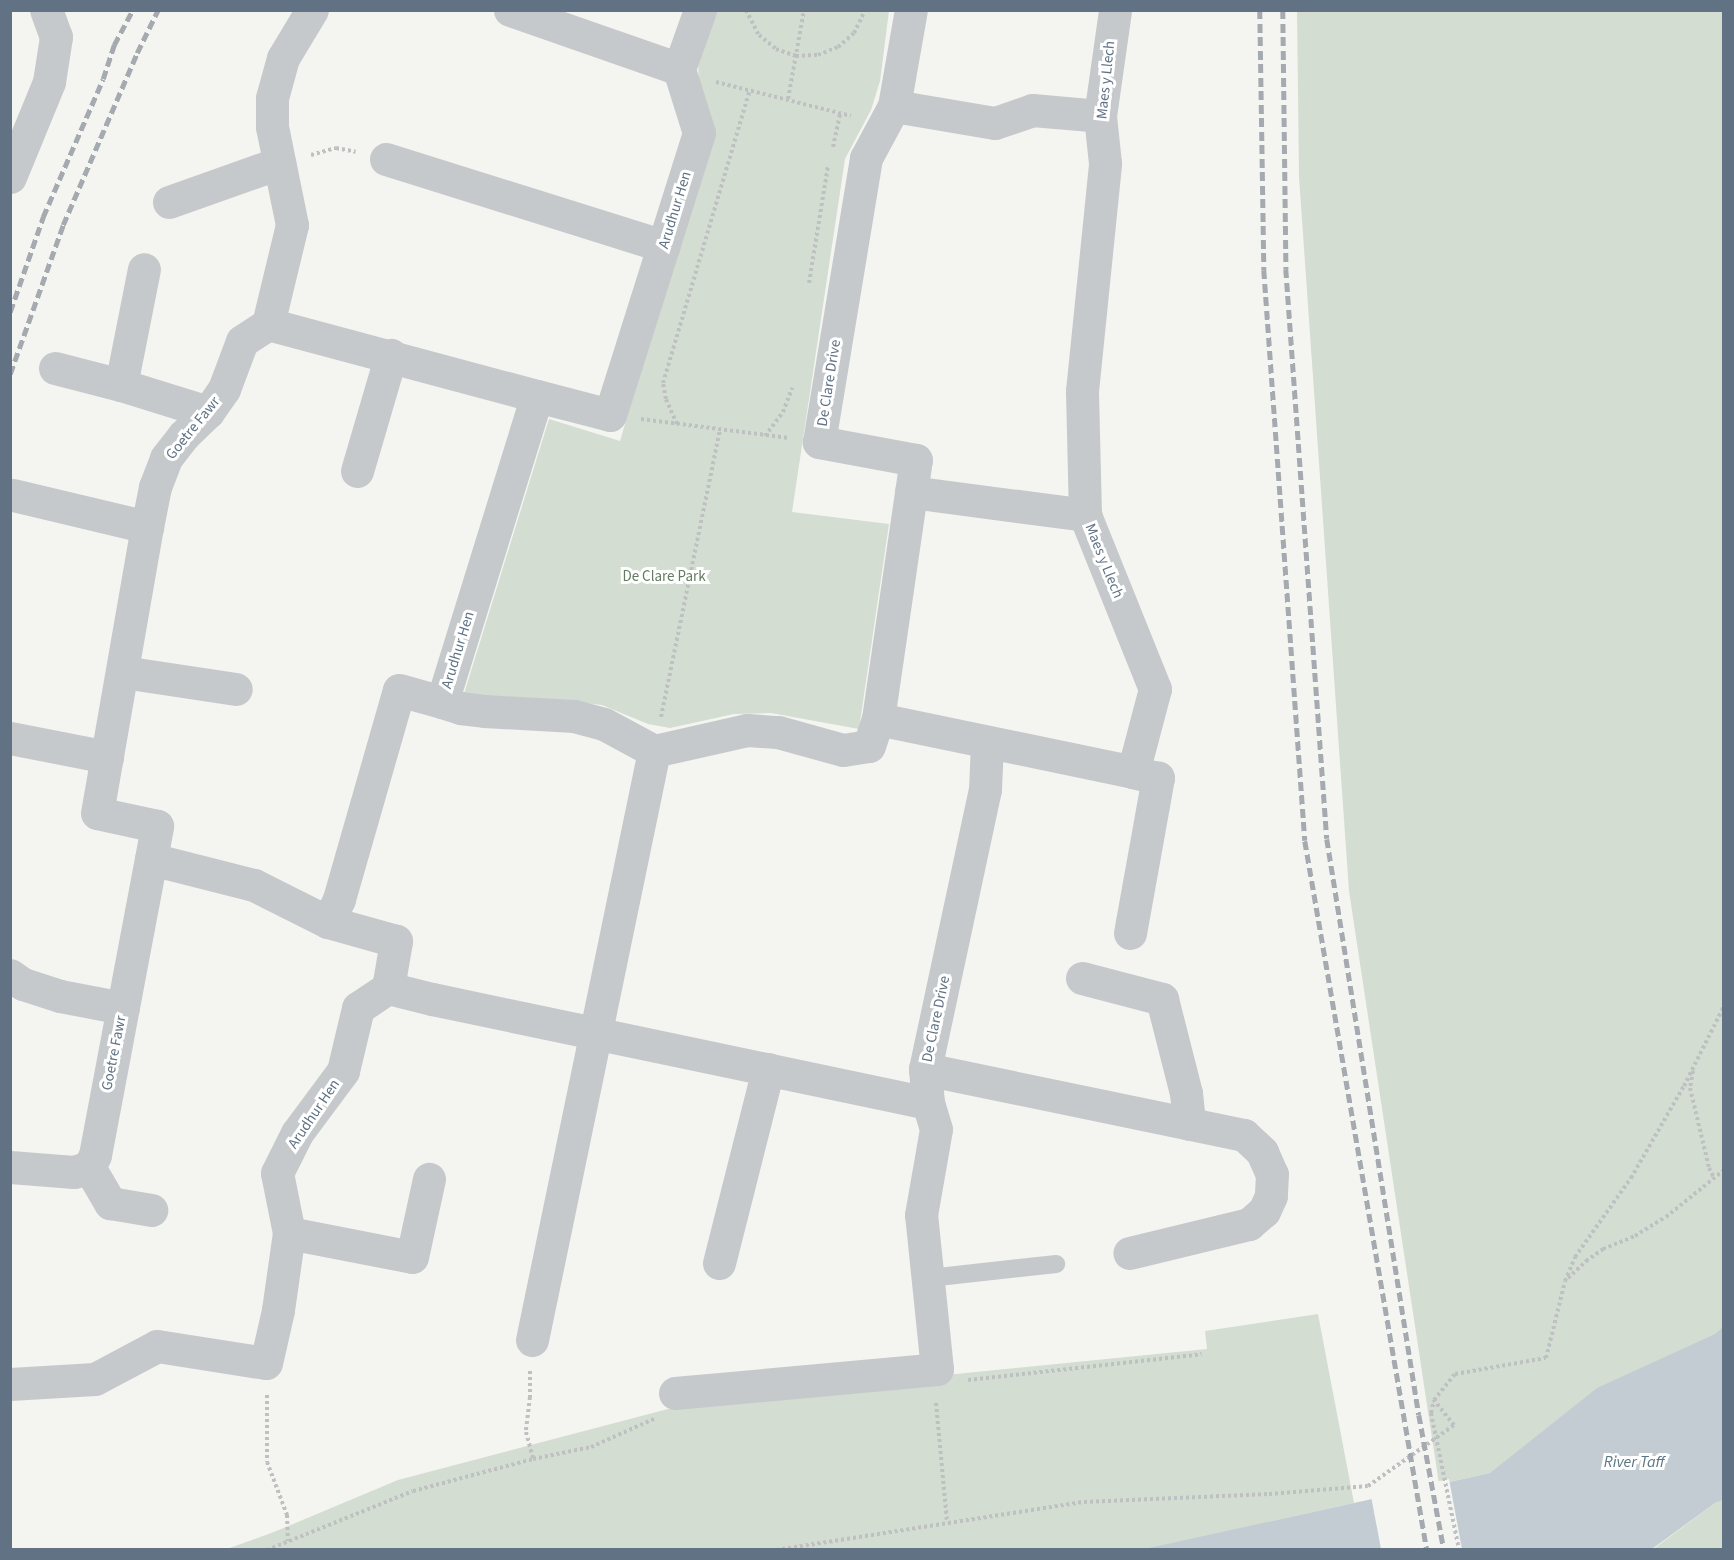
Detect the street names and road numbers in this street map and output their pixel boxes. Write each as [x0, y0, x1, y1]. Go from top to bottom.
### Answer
street label: Maes y Llech [1093, 40, 1119, 120]
street label: Arudhur Hen [655, 169, 695, 251]
street label: De Clare Drive [813, 338, 845, 428]
street label: Goetre Fawr [162, 393, 224, 463]
street label: Maes y Llech [1081, 521, 1127, 601]
street label: Arudhur Hen [438, 609, 478, 691]
street label: De Clare Drive [918, 974, 954, 1064]
street label: Goetre Fawr [98, 1014, 130, 1092]
street label: Arudhur Hen [284, 1076, 344, 1152]

